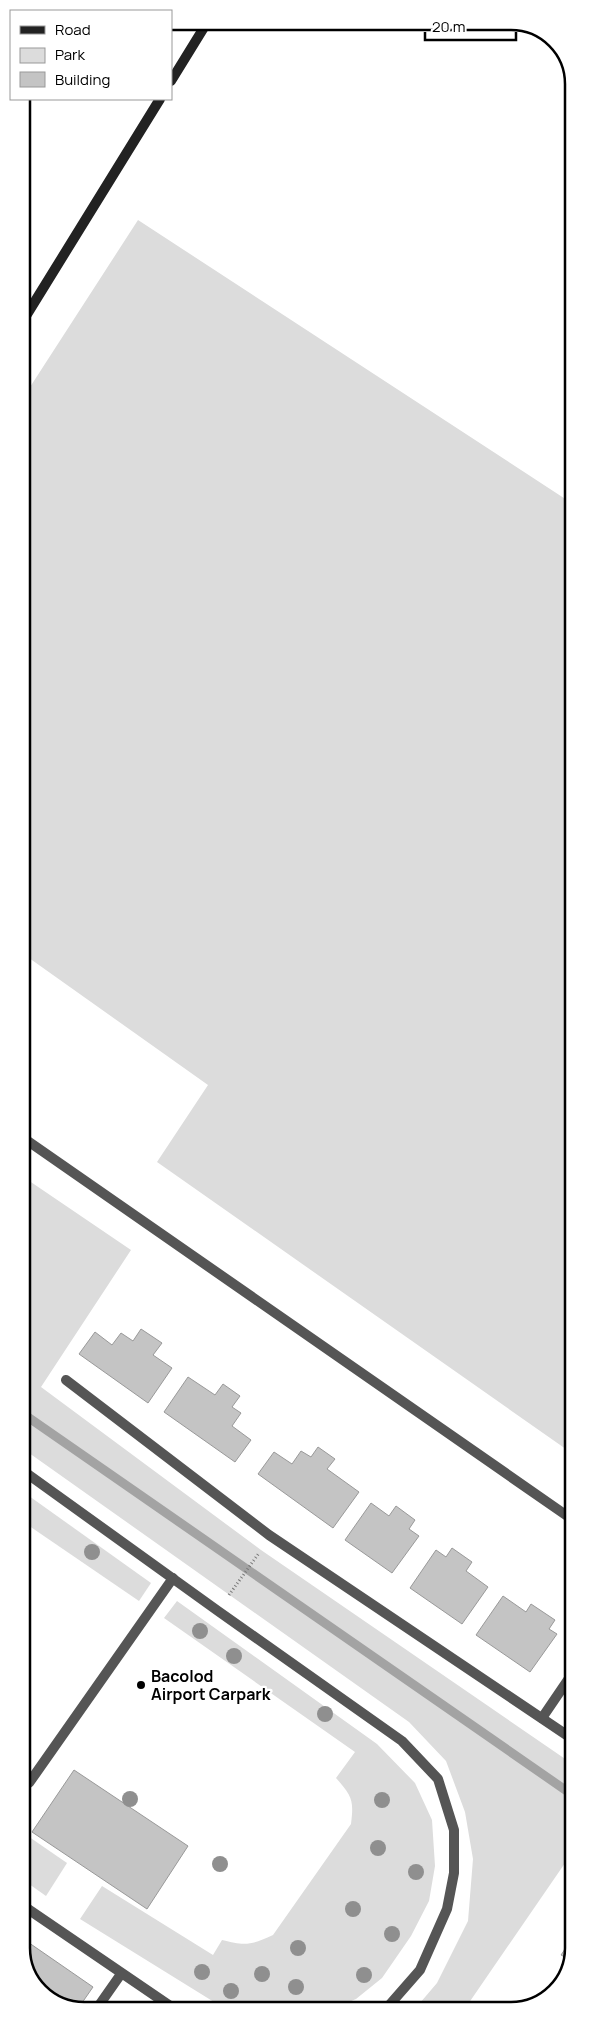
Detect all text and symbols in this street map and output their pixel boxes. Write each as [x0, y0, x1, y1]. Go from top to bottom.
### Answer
legend [10, 10, 172, 100]
scale bar [425, 10, 516, 42]
text: 20 m [432, 16, 465, 37]
text: Road [55, 19, 91, 40]
text: Park [55, 44, 85, 65]
text: Building [55, 69, 110, 90]
place label: Bacolod Airport Carpark [151, 1665, 271, 1705]
marker: Bacolod Airport Carpark [135, 1679, 147, 1691]

